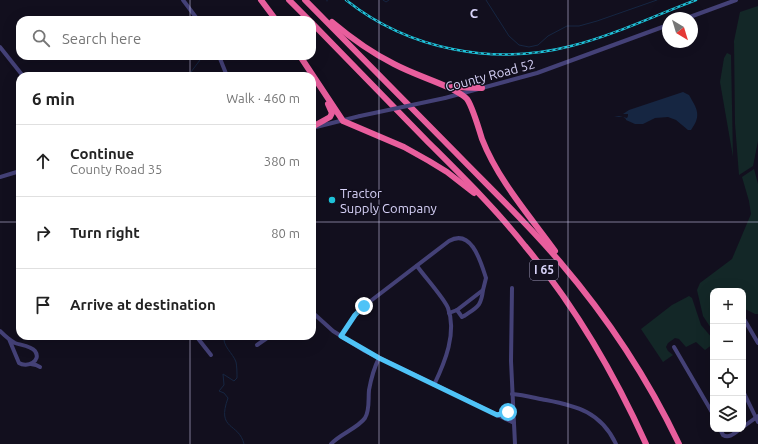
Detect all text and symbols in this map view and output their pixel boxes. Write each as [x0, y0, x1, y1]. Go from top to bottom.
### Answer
text: C [470, 6, 479, 20]
north arrow [662, 12, 698, 48]
search box [16, 16, 316, 60]
icon: search [30, 27, 52, 49]
text: Search here [62, 30, 141, 47]
street label: County Road 52 [444, 56, 536, 94]
text: 6 min [32, 89, 75, 108]
text: Walk · 460 m [226, 91, 300, 105]
text: Continue [70, 145, 134, 162]
icon: ahead [32, 150, 54, 172]
text: 380 m [264, 154, 300, 168]
text: County Road 35 [70, 162, 162, 176]
place label: Tractor Supply Company [340, 186, 437, 215]
marker: Tractor Supply Company [327, 195, 337, 205]
icon: right [32, 222, 54, 244]
text: Turn right [70, 224, 140, 241]
text: 80 m [271, 226, 300, 240]
road number: I 65 [530, 260, 558, 280]
map controls [710, 288, 746, 432]
button: + [710, 288, 746, 324]
icon: arrive [32, 294, 54, 316]
text: Arrive at destination [70, 296, 216, 313]
route end [355, 297, 373, 315]
button: − [710, 324, 746, 360]
button: locate [710, 360, 746, 396]
button: layers [710, 396, 746, 432]
route start [499, 403, 517, 421]

